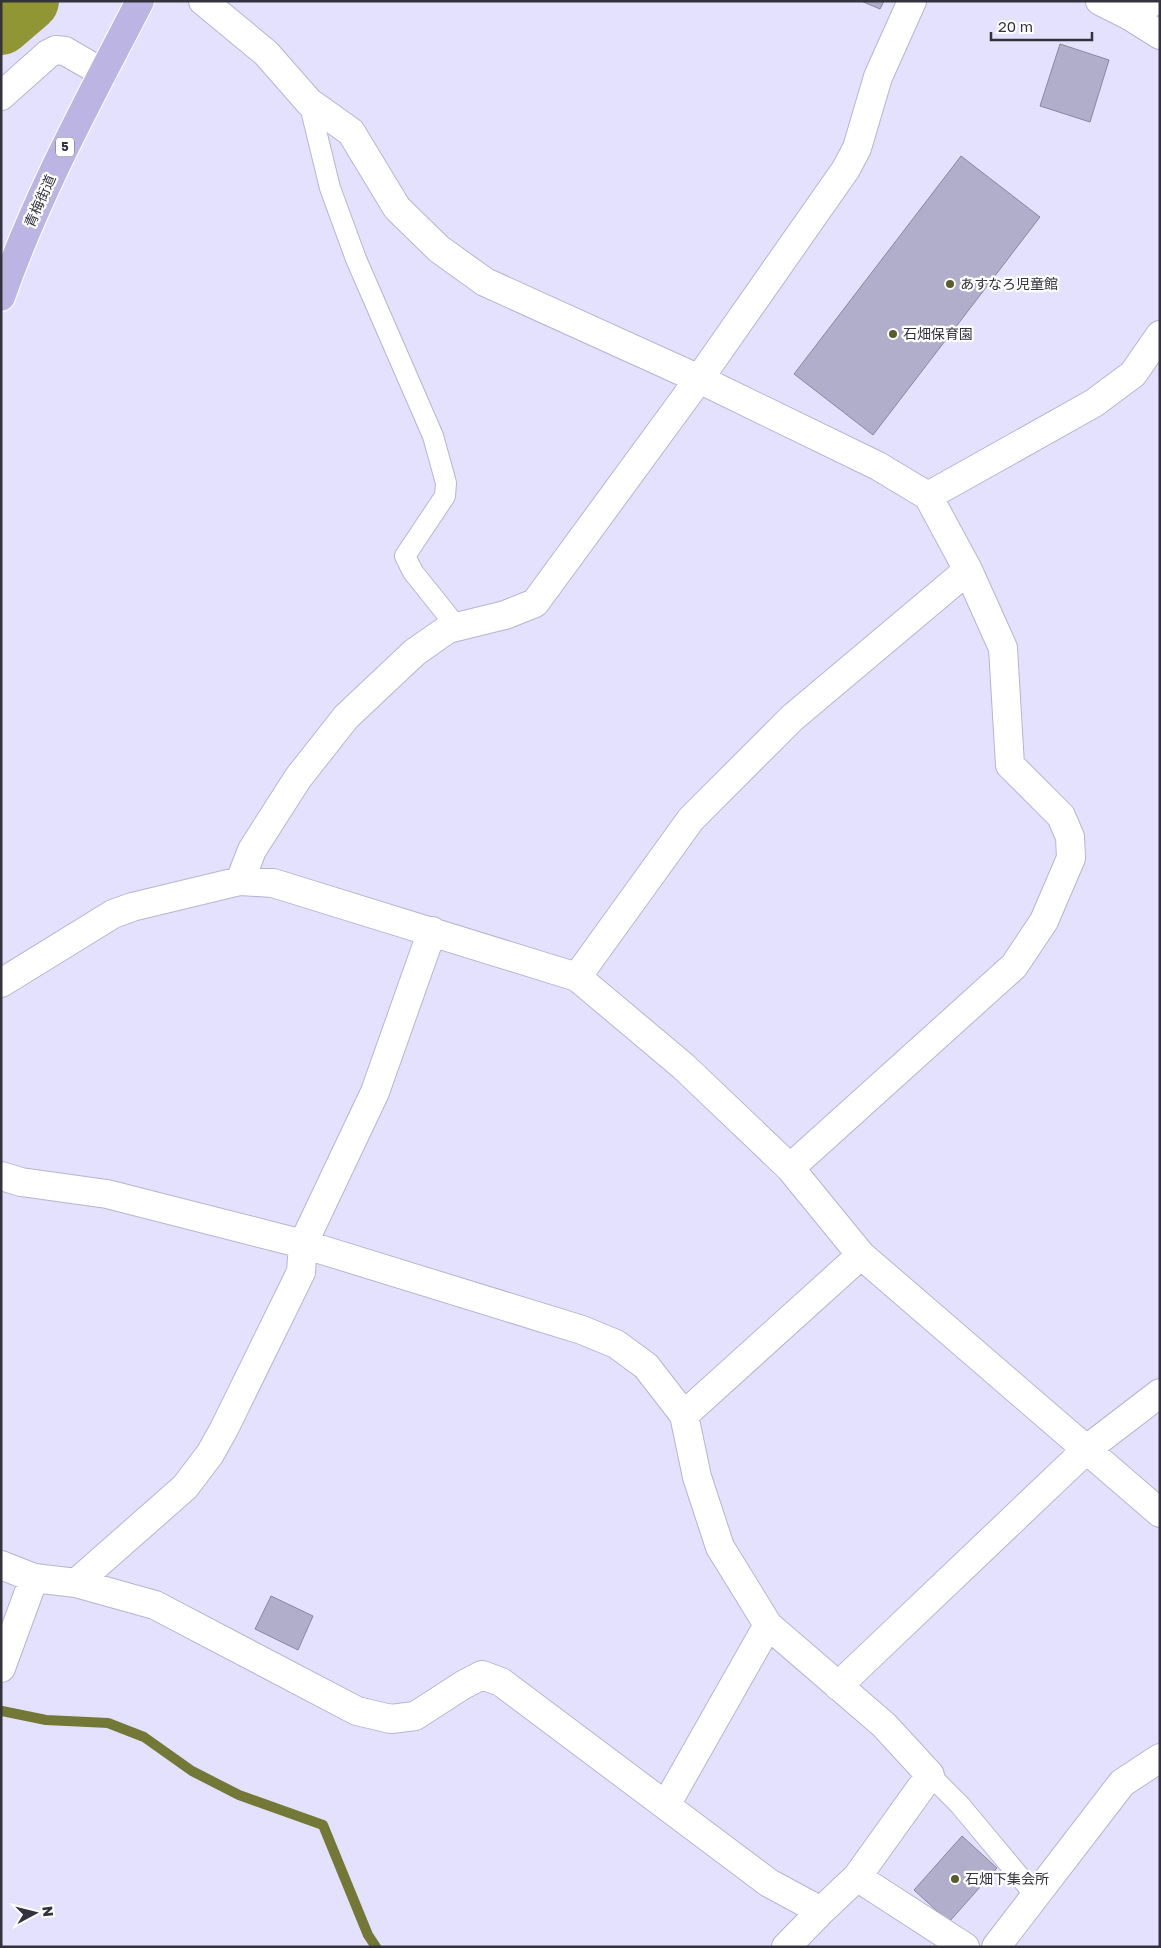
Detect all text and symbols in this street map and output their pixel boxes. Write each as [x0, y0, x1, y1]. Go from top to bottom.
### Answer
scale bar [991, 10, 1092, 42]
text: 20 m [998, 17, 1033, 35]
road number: 5 [56, 138, 74, 156]
street label: 青梅街道 [20, 172, 59, 230]
place label: あすなろ児童館 [960, 275, 1058, 292]
marker: あすなろ児童館 [944, 278, 956, 290]
place label: 石畑保育園 [903, 325, 973, 342]
marker: 石畑保育園 [887, 328, 899, 340]
place label: 石畑下集会所 [965, 1870, 1049, 1887]
marker: 石畑下集会所 [949, 1873, 961, 1885]
north arrow [10, 1888, 60, 1938]
text: N [39, 1905, 57, 1918]

